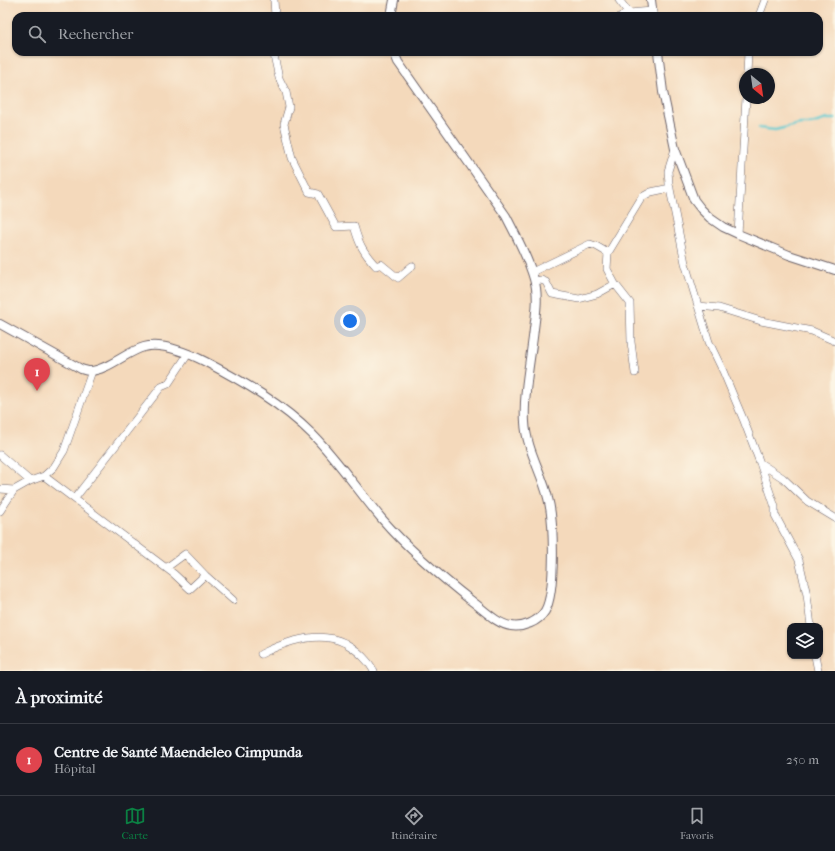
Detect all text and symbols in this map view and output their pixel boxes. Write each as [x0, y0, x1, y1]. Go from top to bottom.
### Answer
search box [12, 12, 823, 56]
icon: search [26, 23, 48, 45]
text: Rechercher [58, 25, 133, 43]
north arrow [739, 68, 775, 104]
your location [340, 311, 360, 331]
pin: 1 [24, 358, 50, 391]
map controls [787, 623, 823, 659]
button: layers [787, 623, 823, 659]
text: À proximité [16, 687, 103, 707]
text: Centre de Santé Maendeleo Cimpunda [54, 743, 302, 761]
text: 1 [27, 752, 31, 767]
text: 250 m [786, 752, 819, 767]
text: Hôpital [54, 761, 96, 776]
tab: Carte [121, 805, 148, 842]
tab: Itinéraire [391, 805, 437, 842]
tab: Favoris [680, 805, 714, 842]

